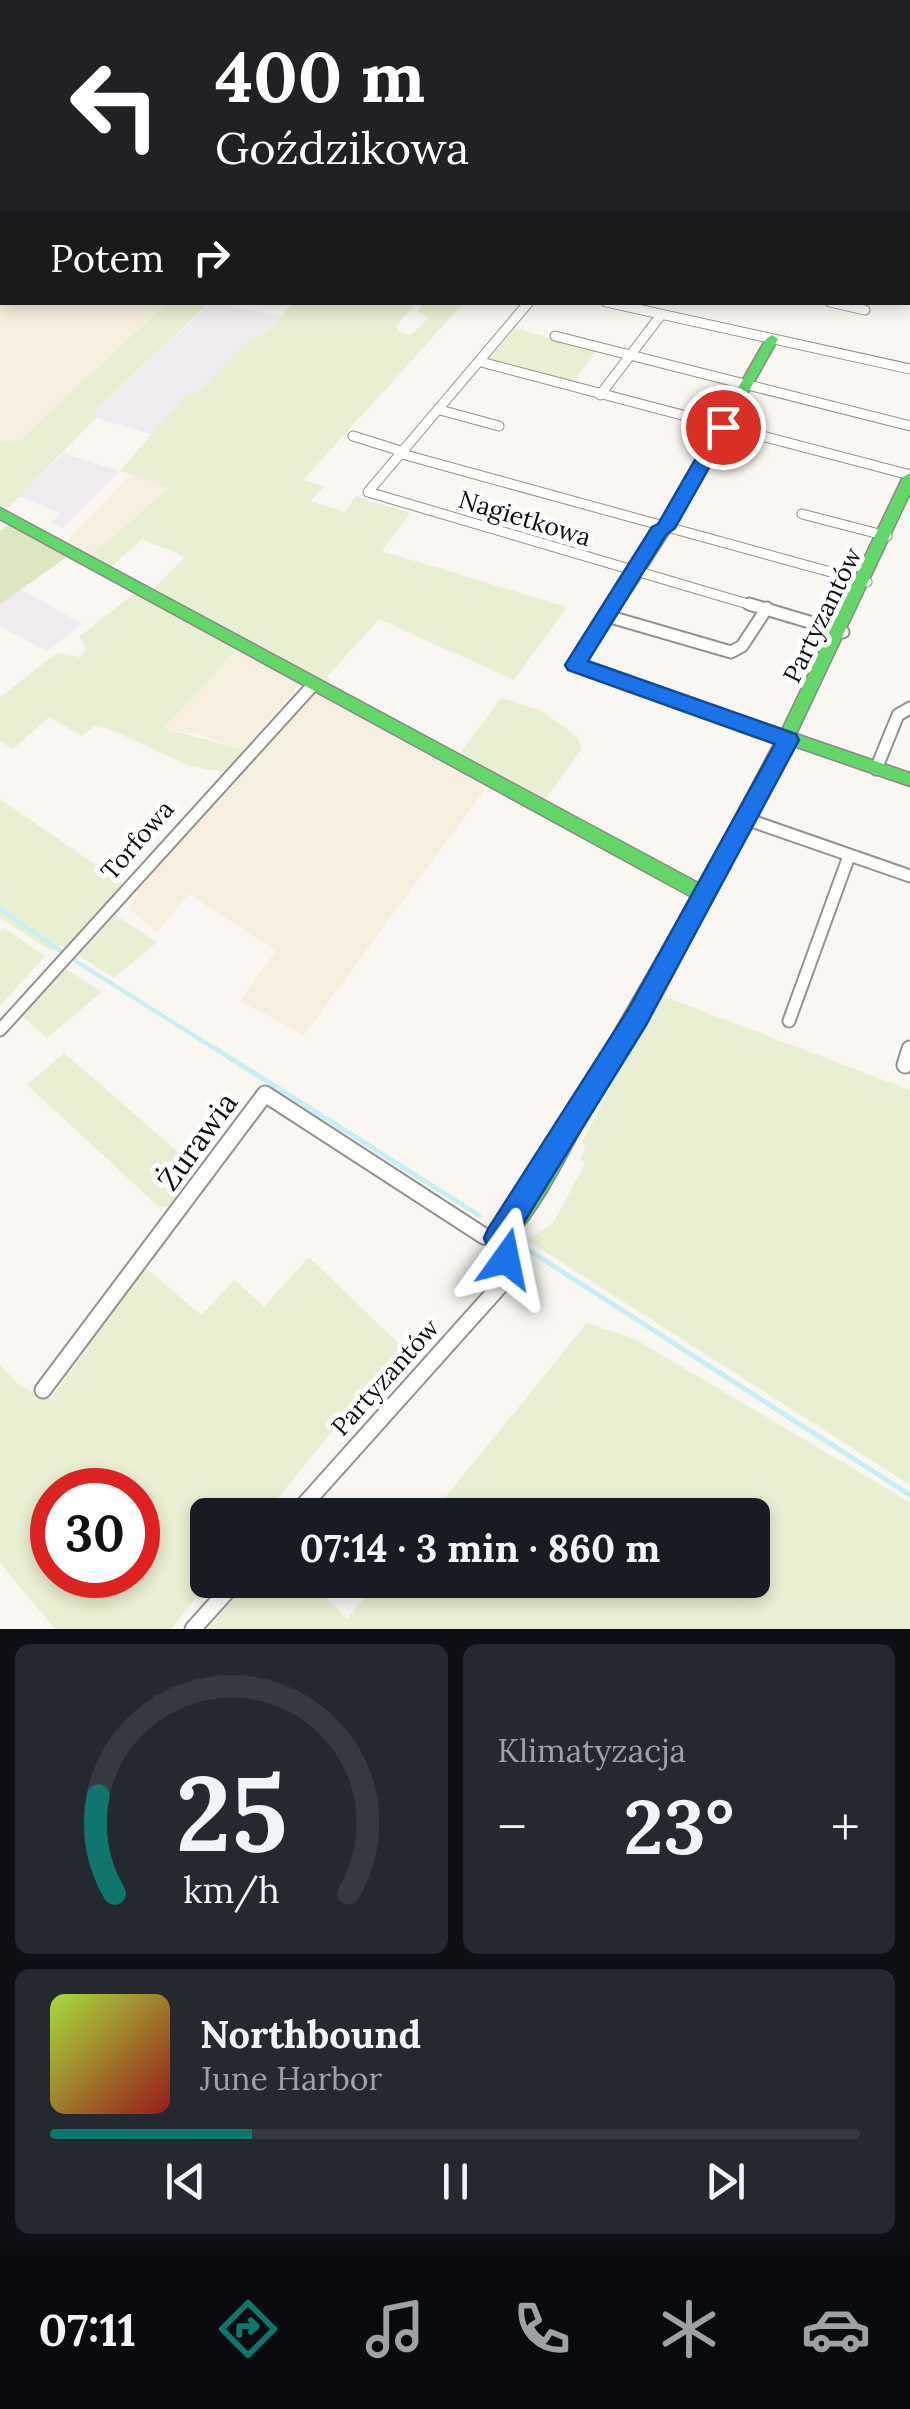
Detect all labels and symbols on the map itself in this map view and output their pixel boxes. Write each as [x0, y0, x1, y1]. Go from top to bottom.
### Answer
pin [681, 385, 766, 470]
street label: Nagietkowa [455, 483, 595, 553]
street label: Partyzantów [776, 542, 868, 688]
street label: Torfowa [94, 793, 180, 887]
street label: Żurawia [149, 1085, 245, 1197]
position arrow [454, 1207, 558, 1311]
street label: Partyzantów [324, 1312, 446, 1442]
speed limit sign: 30 [30, 1468, 160, 1598]

